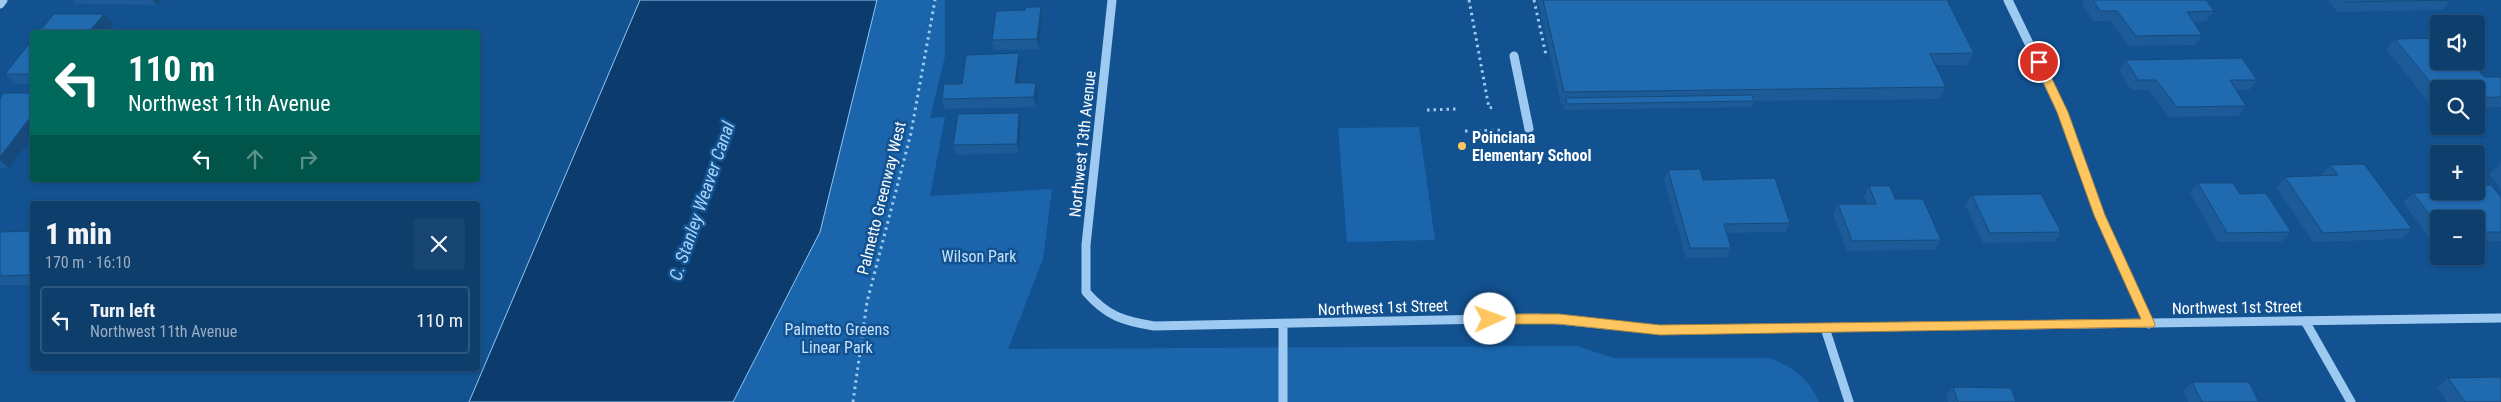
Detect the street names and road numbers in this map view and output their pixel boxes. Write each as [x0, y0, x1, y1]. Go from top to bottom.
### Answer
street label: Northwest 13th Avenue [1065, 70, 1100, 218]
street label: Palmetto Greenway West [853, 119, 910, 277]
street label: Northwest 1st Street [1318, 296, 1449, 319]
street label: Northwest 1st Street [2172, 297, 2303, 318]

